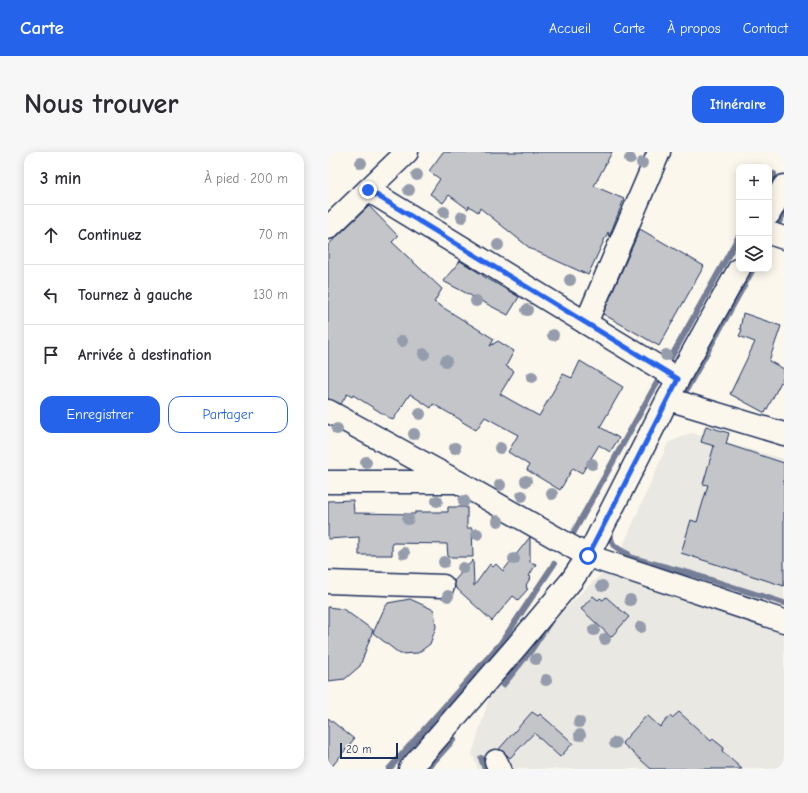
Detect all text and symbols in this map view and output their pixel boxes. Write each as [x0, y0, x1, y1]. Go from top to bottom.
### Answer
text: Carte [20, 17, 64, 39]
text: Accueil [549, 20, 591, 37]
text: Carte [613, 20, 645, 37]
text: À propos [667, 20, 721, 37]
text: Contact [743, 20, 788, 37]
button: Itinéraire [692, 86, 784, 123]
text: Nous trouver [24, 88, 179, 120]
map controls [736, 164, 772, 272]
button: + [736, 164, 772, 200]
text: 3 min [40, 169, 81, 188]
text: À pied · 200 m [204, 171, 288, 186]
route end [359, 181, 377, 199]
button: − [736, 200, 772, 236]
icon: ahead [40, 224, 62, 246]
text: Continuez [78, 226, 141, 244]
text: 70 m [259, 227, 288, 242]
button: layers [736, 236, 772, 272]
icon: left [40, 284, 62, 306]
text: Tournez à gauche [78, 286, 192, 304]
text: 130 m [253, 287, 288, 302]
icon: arrive [40, 344, 62, 366]
text: Arrivée à destination [78, 346, 212, 364]
button: Enregistrer [40, 396, 160, 433]
button: Partager [168, 396, 288, 433]
route start [579, 547, 597, 565]
scale bar [340, 741, 398, 760]
text: 20 m [346, 743, 371, 756]

